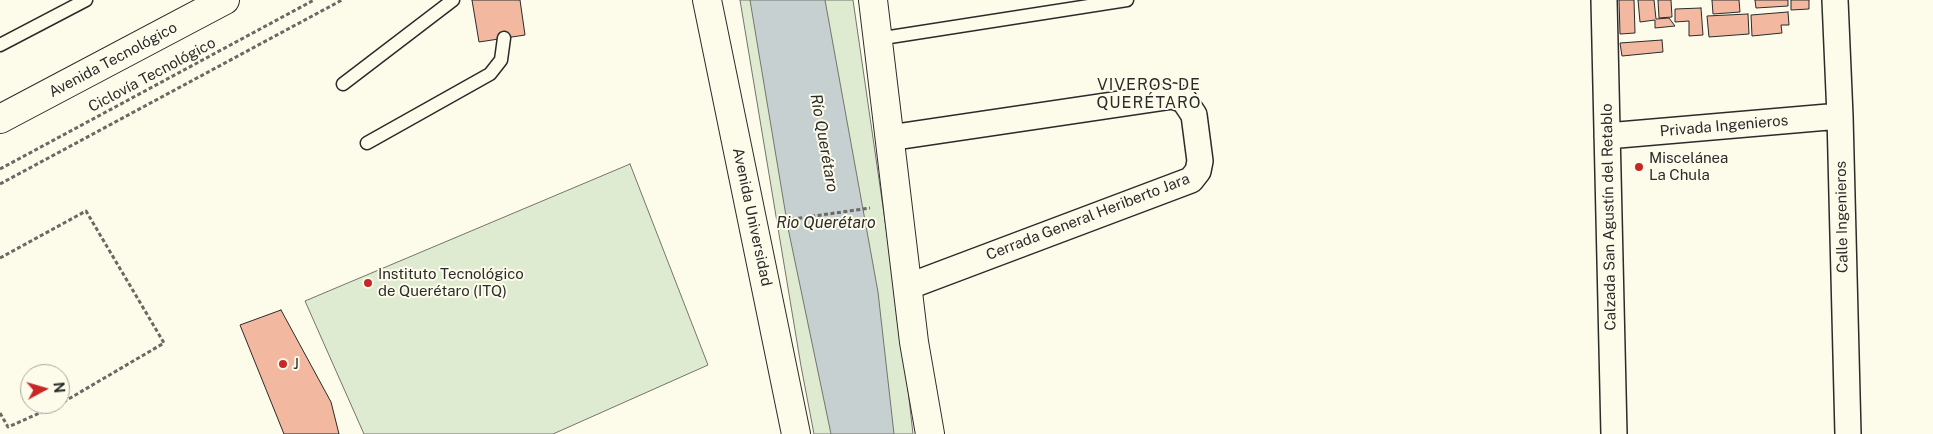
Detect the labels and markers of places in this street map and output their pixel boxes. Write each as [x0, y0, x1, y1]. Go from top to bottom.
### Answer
place label: Miscelánea La Chula [1649, 149, 1728, 184]
marker: Miscelánea La Chula [1633, 161, 1645, 173]
place label: Instituto Tecnológico de Querétaro (ITQ) [378, 265, 524, 300]
marker: Instituto Tecnológico de Querétaro (ITQ) [362, 277, 374, 289]
place label: J [293, 355, 299, 373]
marker: J [277, 358, 289, 370]

